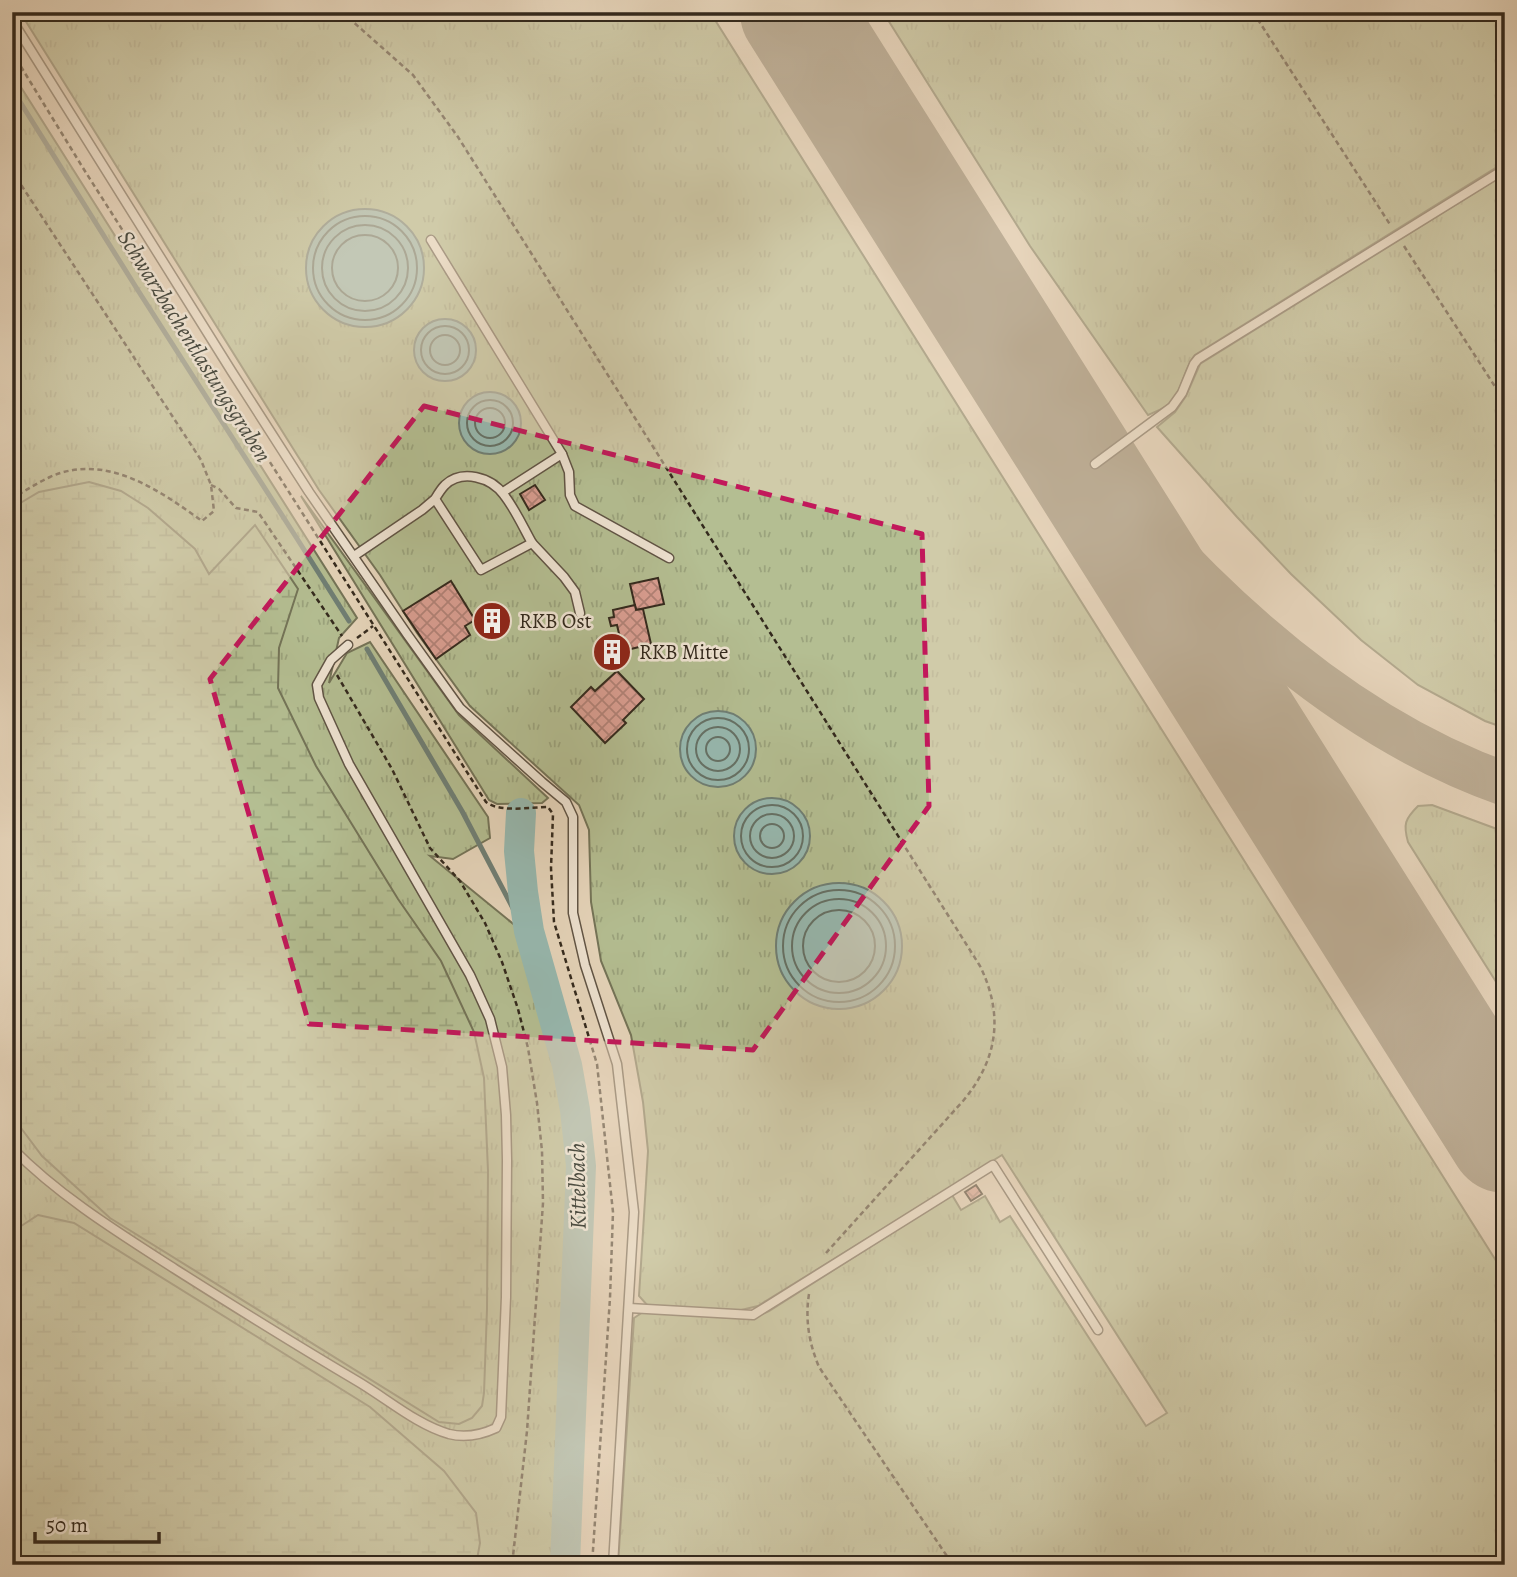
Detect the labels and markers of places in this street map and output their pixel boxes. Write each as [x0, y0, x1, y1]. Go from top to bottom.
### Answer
building icon: RKB Ost [471, 600, 513, 642]
place label: RKB Ost [519, 607, 592, 635]
building icon: RKB Mitte [591, 631, 633, 673]
place label: RKB Mitte [639, 638, 728, 666]

